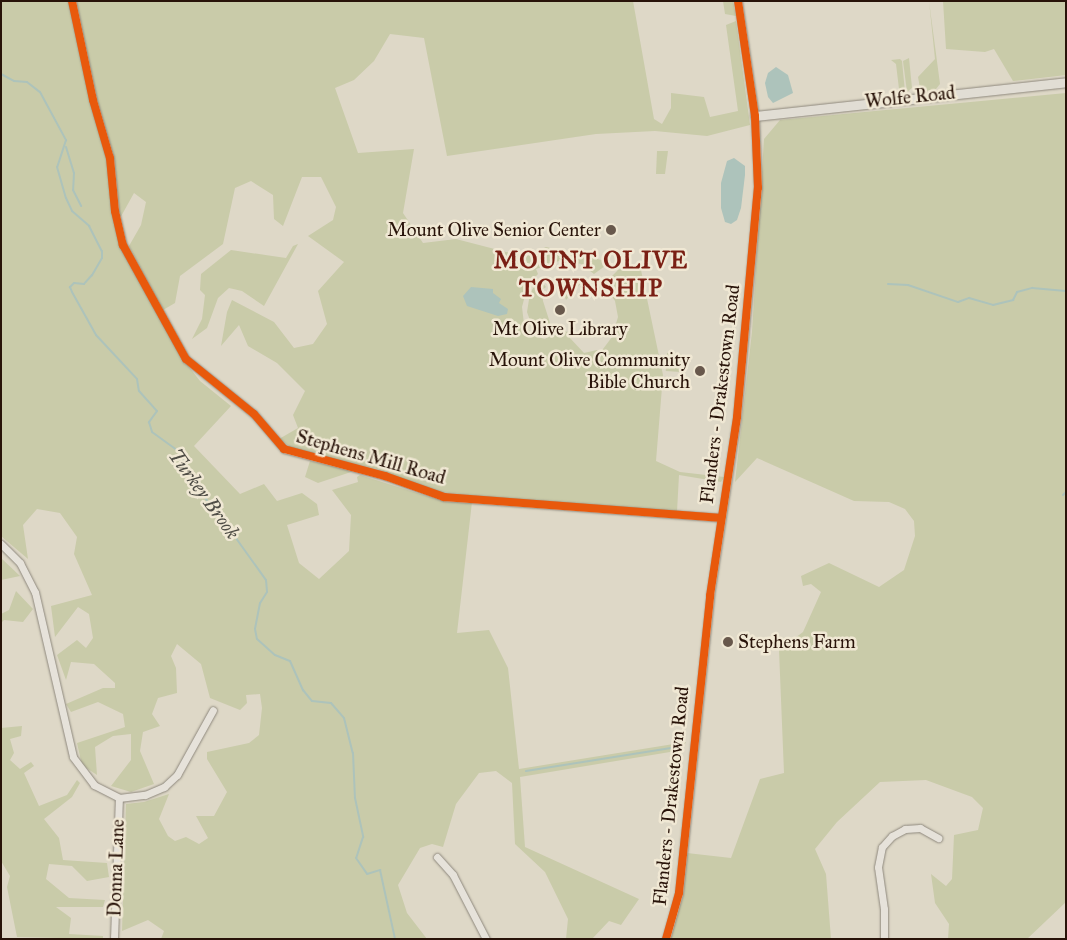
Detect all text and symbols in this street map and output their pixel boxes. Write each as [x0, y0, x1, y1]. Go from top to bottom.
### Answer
street label: Wolfe Road [864, 81, 956, 113]
place label: Mount Olive Senior Center [387, 219, 601, 241]
marker: Mount Olive Senior Center [605, 224, 617, 236]
district label: MOUNT OLIVE TOWNSHIP [492, 247, 690, 303]
street label: Flanders - Drakestown Road [695, 283, 745, 505]
marker: Mt Olive Library [554, 304, 566, 316]
place label: Mt Olive Library [492, 318, 628, 340]
place label: Mount Olive Community Bible Church [489, 349, 690, 393]
marker: Mount Olive Community Bible Church [694, 365, 706, 377]
street label: Stephens Mill Road [294, 425, 448, 489]
water label: Turkey Brook [163, 444, 245, 544]
place label: Stephens Farm [738, 631, 856, 653]
marker: Stephens Farm [722, 636, 734, 648]
street label: Flanders - Drakestown Road [648, 685, 694, 907]
street label: Donna Lane [103, 819, 129, 917]

